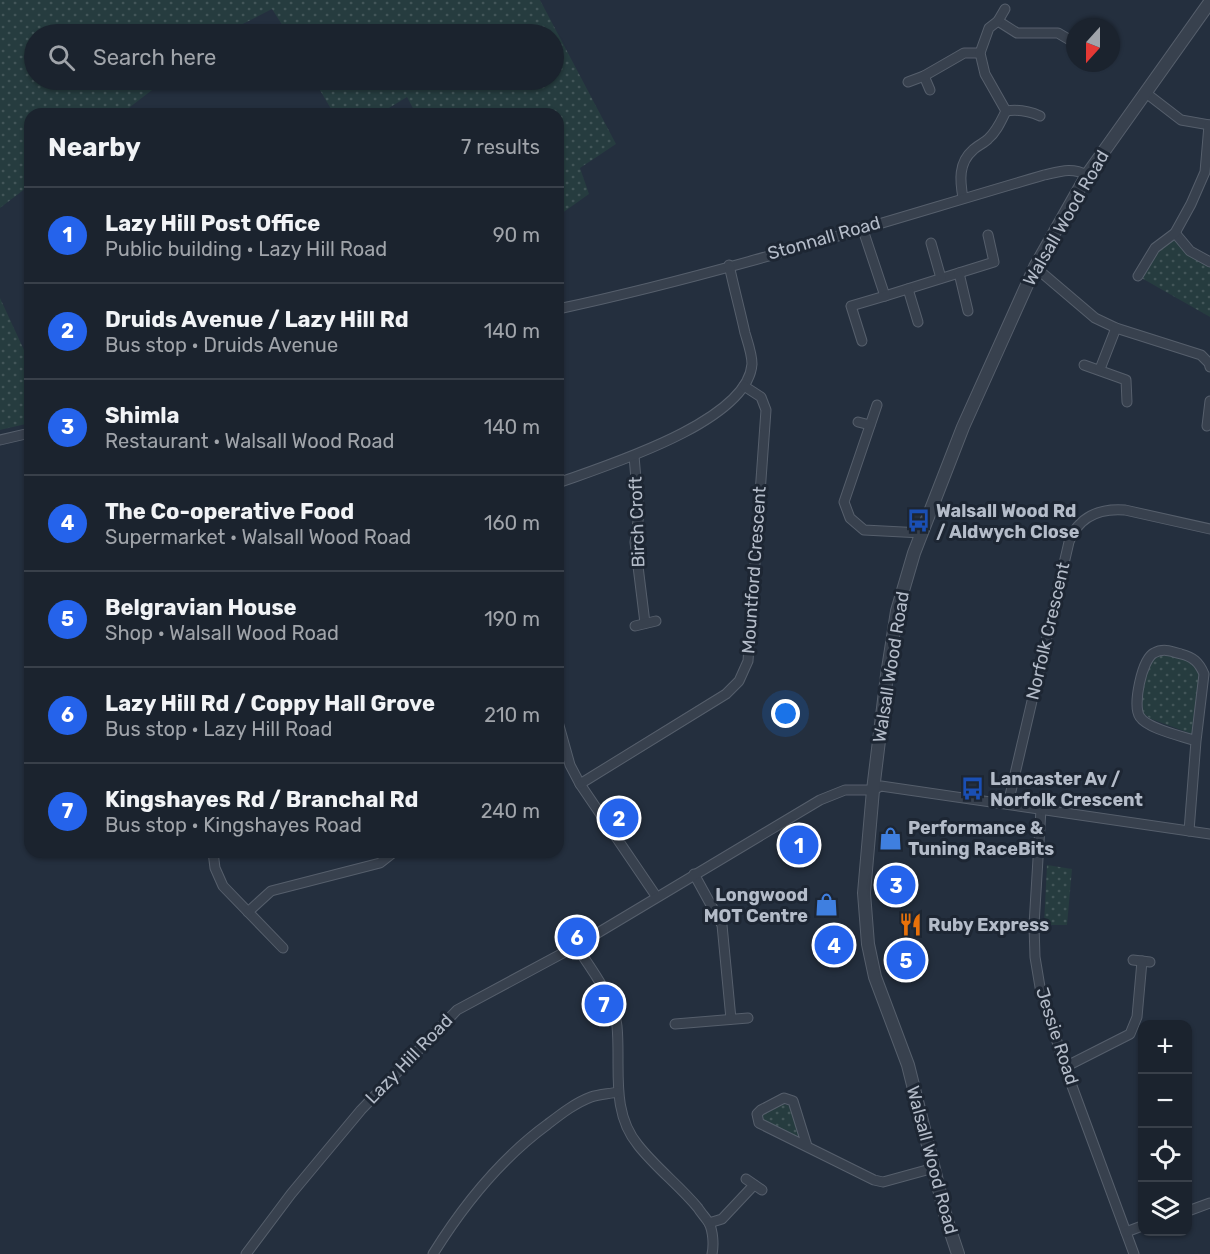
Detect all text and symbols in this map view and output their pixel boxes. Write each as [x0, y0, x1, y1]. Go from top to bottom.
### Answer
north arrow [1066, 18, 1120, 72]
search box [24, 24, 564, 90]
icon: search [45, 41, 78, 74]
text: Search here [93, 44, 216, 71]
text: Nearby [48, 132, 141, 163]
text: 7 results [461, 135, 540, 159]
street label: Walsall Wood Road [1018, 146, 1114, 290]
text: Lazy Hill Post Office [105, 210, 320, 237]
street label: Stonnall Road [765, 211, 883, 265]
text: 1 [63, 223, 72, 247]
text: 90 m [493, 223, 540, 247]
text: Public building · Lazy Hill Road [105, 237, 387, 261]
text: Druids Avenue / Lazy Hill Rd [105, 306, 409, 333]
text: 2 [61, 319, 74, 343]
text: 140 m [484, 319, 540, 343]
text: Bus stop · Druids Avenue [105, 333, 338, 357]
text: Shimla [105, 402, 180, 429]
text: 3 [61, 415, 74, 439]
text: 140 m [484, 415, 540, 439]
text: Restaurant · Walsall Wood Road [105, 429, 394, 453]
street label: Birch Croft [624, 476, 650, 568]
street label: Mountford Crescent [737, 485, 771, 655]
text: The Co-operative Food [105, 498, 354, 525]
place label: Walsall Wood Rd / Aldwych Close [936, 500, 1080, 543]
bus stop icon: Walsall Wood Rd / Aldwych Close [905, 508, 931, 534]
text: 4 [61, 511, 74, 535]
text: 160 m [484, 511, 540, 535]
text: Supermarket · Walsall Wood Road [105, 525, 411, 549]
street label: Norfolk Crescent [1021, 560, 1075, 702]
street label: Walsall Wood Road [868, 590, 914, 744]
text: Belgravian House [105, 594, 297, 621]
text: 5 [61, 607, 74, 631]
text: 190 m [484, 607, 540, 631]
text: Shop · Walsall Wood Road [105, 621, 339, 645]
text: Lazy Hill Rd / Coppy Hall Grove [105, 690, 435, 717]
your location [771, 699, 800, 728]
text: 6 [61, 703, 74, 727]
text: 210 m [484, 703, 540, 727]
text: Bus stop · Lazy Hill Road [105, 717, 332, 741]
place label: Lancaster Av / Norfolk Crescent [990, 768, 1143, 811]
bus stop icon: Lancaster Av / Norfolk Crescent [959, 776, 985, 802]
text: Kingshayes Rd / Branchal Rd [105, 786, 418, 813]
pin: 2 [600, 796, 638, 840]
text: 7 [62, 799, 73, 823]
text: 240 m [481, 799, 540, 823]
text: Bus stop · Kingshayes Road [105, 813, 362, 837]
place label: Performance & Tuning RaceBits [908, 817, 1054, 860]
pin: 1 [780, 822, 818, 868]
shop icon: Performance & Tuning RaceBits [877, 825, 903, 851]
pin: 3 [876, 862, 916, 908]
place label: Longwood MOT Centre [704, 884, 808, 927]
shop icon: Longwood MOT Centre [813, 892, 839, 918]
restaurant icon: Ruby Express [897, 912, 923, 938]
pin: 6 [558, 914, 596, 960]
place label: Ruby Express [928, 914, 1049, 936]
pin: 4 [814, 922, 854, 968]
pin: 5 [886, 938, 926, 982]
pin: 7 [584, 982, 624, 1026]
street label: Jessie Road [1031, 984, 1083, 1088]
street label: Lazy Hill Road [361, 1010, 457, 1108]
map controls [1138, 1020, 1192, 1236]
button: + [1138, 1020, 1192, 1074]
button: − [1138, 1074, 1192, 1128]
street label: Walsall Wood Road [902, 1083, 962, 1237]
button: locate [1138, 1128, 1192, 1182]
button: layers [1138, 1182, 1192, 1236]

